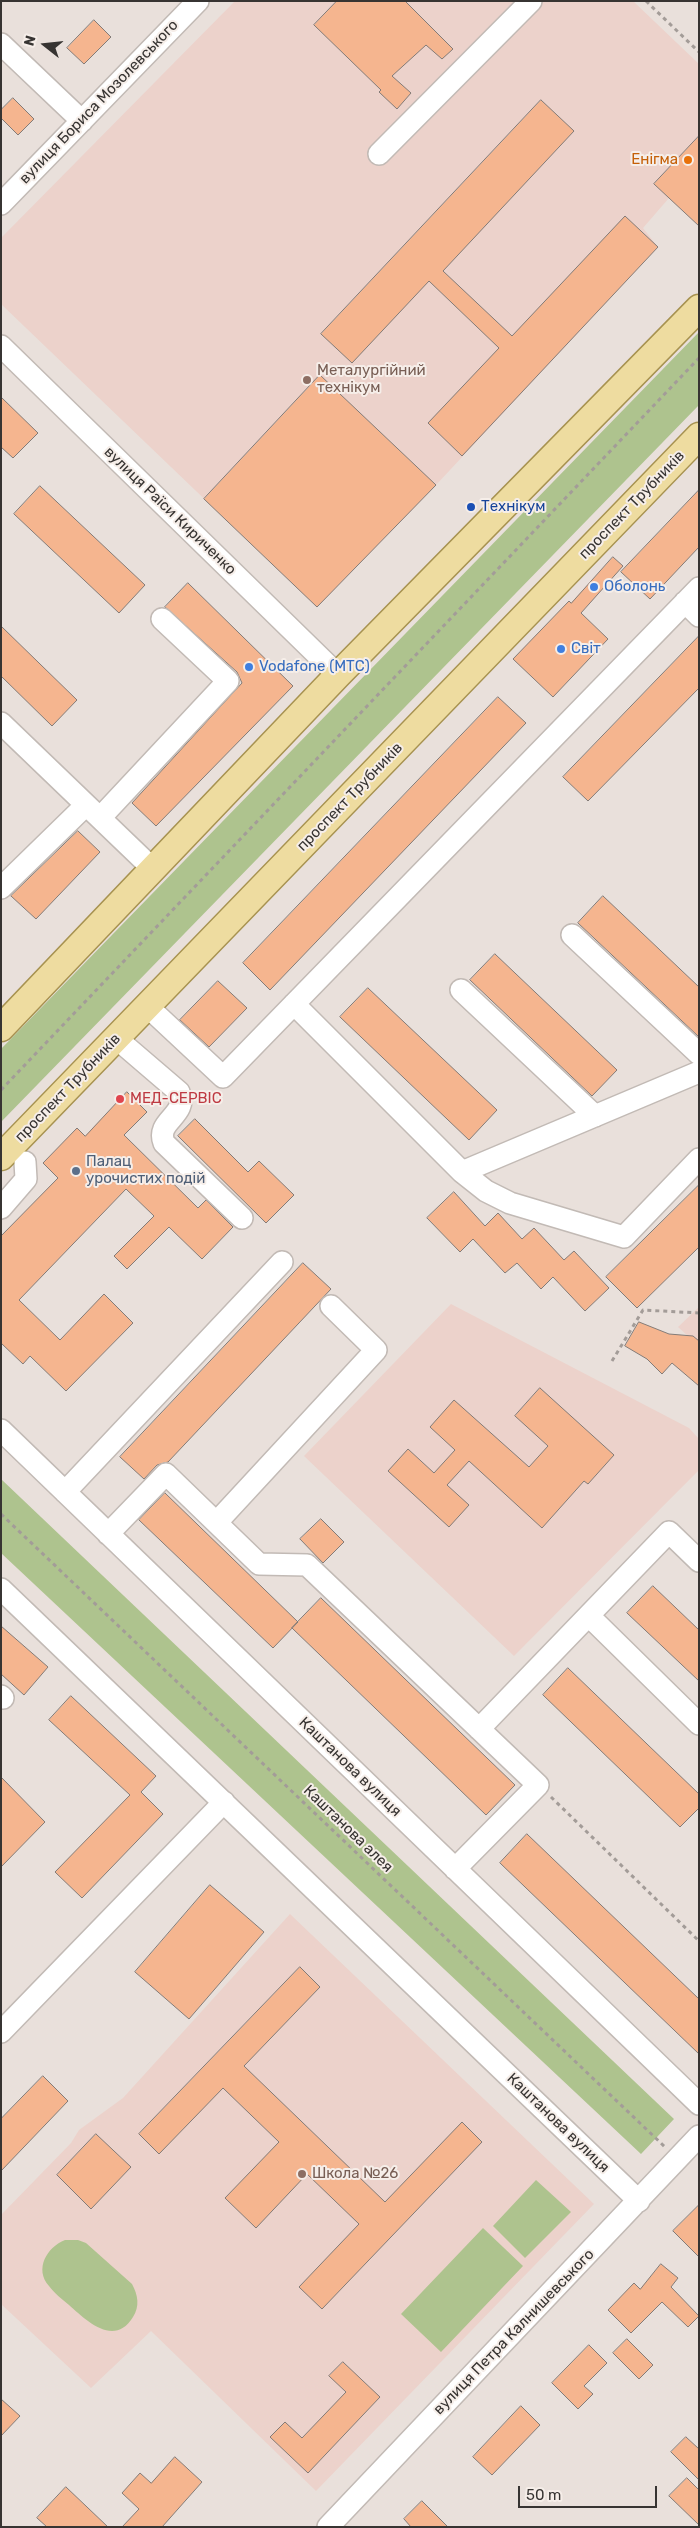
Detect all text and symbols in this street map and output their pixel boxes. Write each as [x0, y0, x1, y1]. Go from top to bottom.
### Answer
street label: вулиця Бориса Мозолевського [16, 16, 182, 188]
north arrow [20, 20, 70, 70]
text: N [21, 34, 40, 48]
place label: Енігма [631, 151, 678, 169]
marker: Енігма [682, 154, 694, 166]
place label: Металургійний технікум [317, 362, 426, 397]
marker: Металургійний технікум [301, 374, 313, 386]
street label: вулиця Раїси Кириченко [100, 443, 240, 579]
street label: проспект Трубників [576, 447, 688, 563]
place label: Технікум [481, 498, 545, 516]
marker: Технікум [465, 501, 477, 513]
place label: Оболонь [604, 578, 665, 596]
marker: Оболонь [588, 581, 600, 593]
place label: Світ [571, 640, 601, 658]
marker: Світ [555, 643, 567, 655]
place label: Vodafone (МТС) [259, 658, 370, 676]
marker: Vodafone (МТС) [243, 661, 255, 673]
street label: проспект Трубників [294, 739, 406, 855]
street label: проспект Трубників [12, 1030, 124, 1146]
place label: МЕД-СЕРВІС [130, 1090, 222, 1108]
marker: МЕД-СЕРВІС [114, 1093, 126, 1105]
place label: Палац урочистих подій [86, 1153, 205, 1188]
marker: Палац урочистих подій [70, 1165, 82, 1177]
street label: Каштанова вулиця [295, 1714, 405, 1820]
street label: Каштанова алея [300, 1782, 396, 1876]
street label: Каштанова вулиця [503, 2070, 613, 2176]
place label: Школа №26 [312, 2165, 398, 2183]
marker: Школа №26 [296, 2168, 308, 2180]
street label: вулиця Петра Калнишевського [430, 2245, 598, 2419]
scale bar [520, 2476, 659, 2508]
text: 50 m [526, 2486, 561, 2504]

